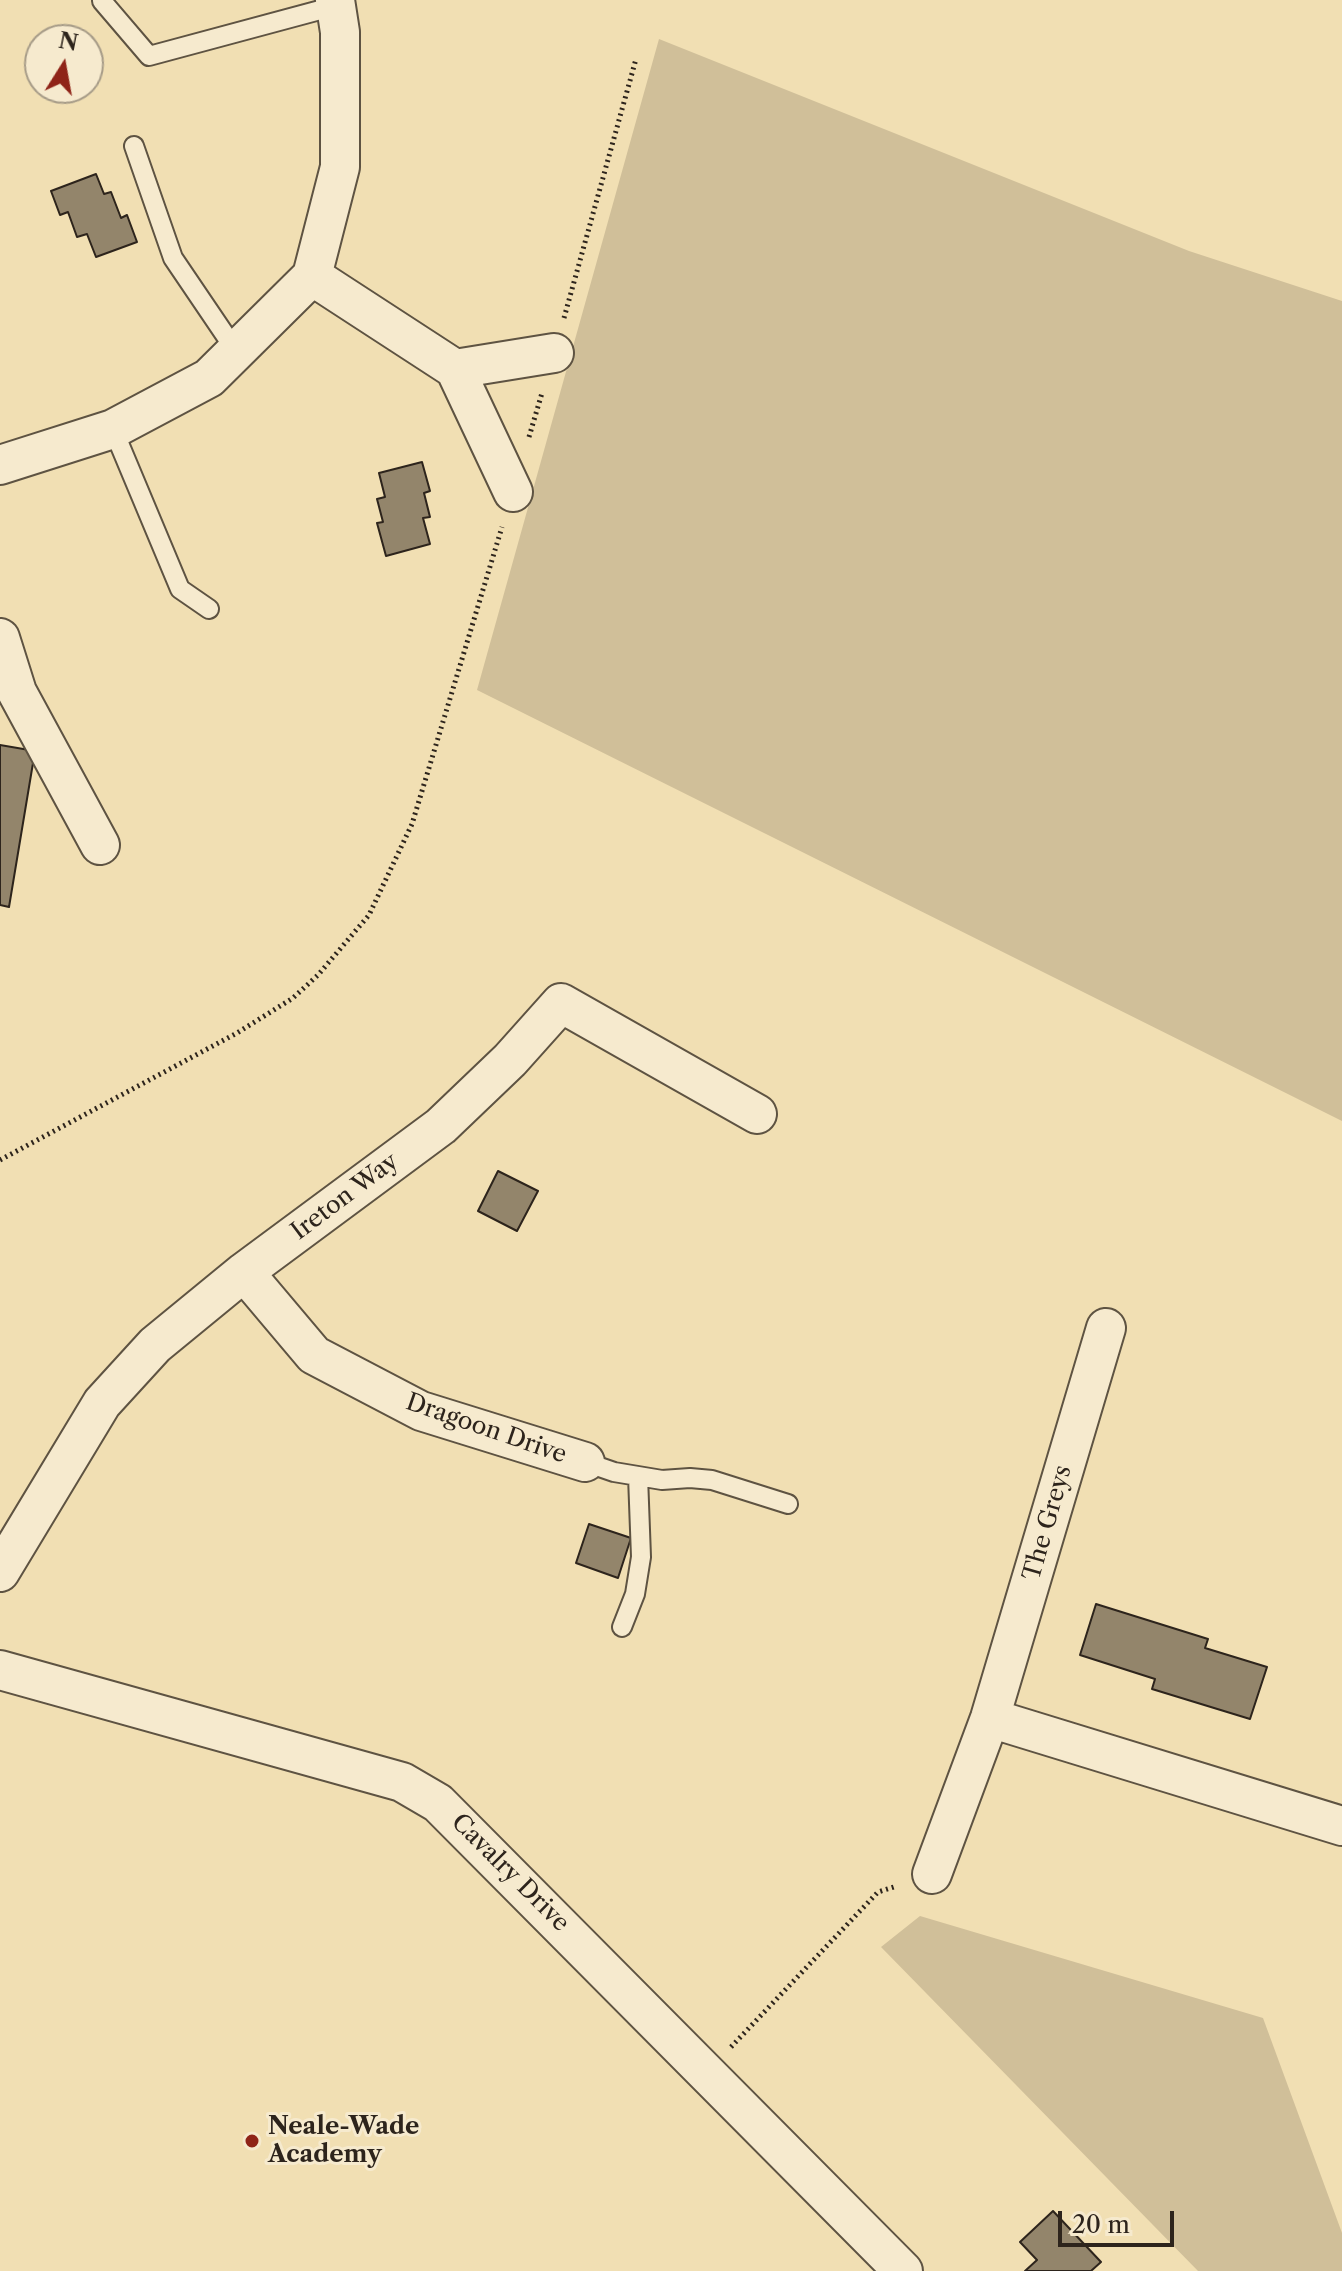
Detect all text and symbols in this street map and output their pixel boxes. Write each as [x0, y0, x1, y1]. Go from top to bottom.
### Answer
north arrow [24, 24, 104, 104]
text: N [56, 27, 80, 57]
street label: Ireton Way [286, 1147, 404, 1247]
street label: Dragoon Drive [402, 1388, 570, 1470]
street label: The Greys [1018, 1462, 1078, 1584]
street label: Cavalry Drive [445, 1808, 575, 1938]
place label: Neale-Wade Academy [268, 2113, 419, 2169]
marker: Neale-Wade Academy [243, 2132, 261, 2150]
scale bar [1062, 2195, 1178, 2245]
text: 20 m [1072, 2210, 1130, 2239]

